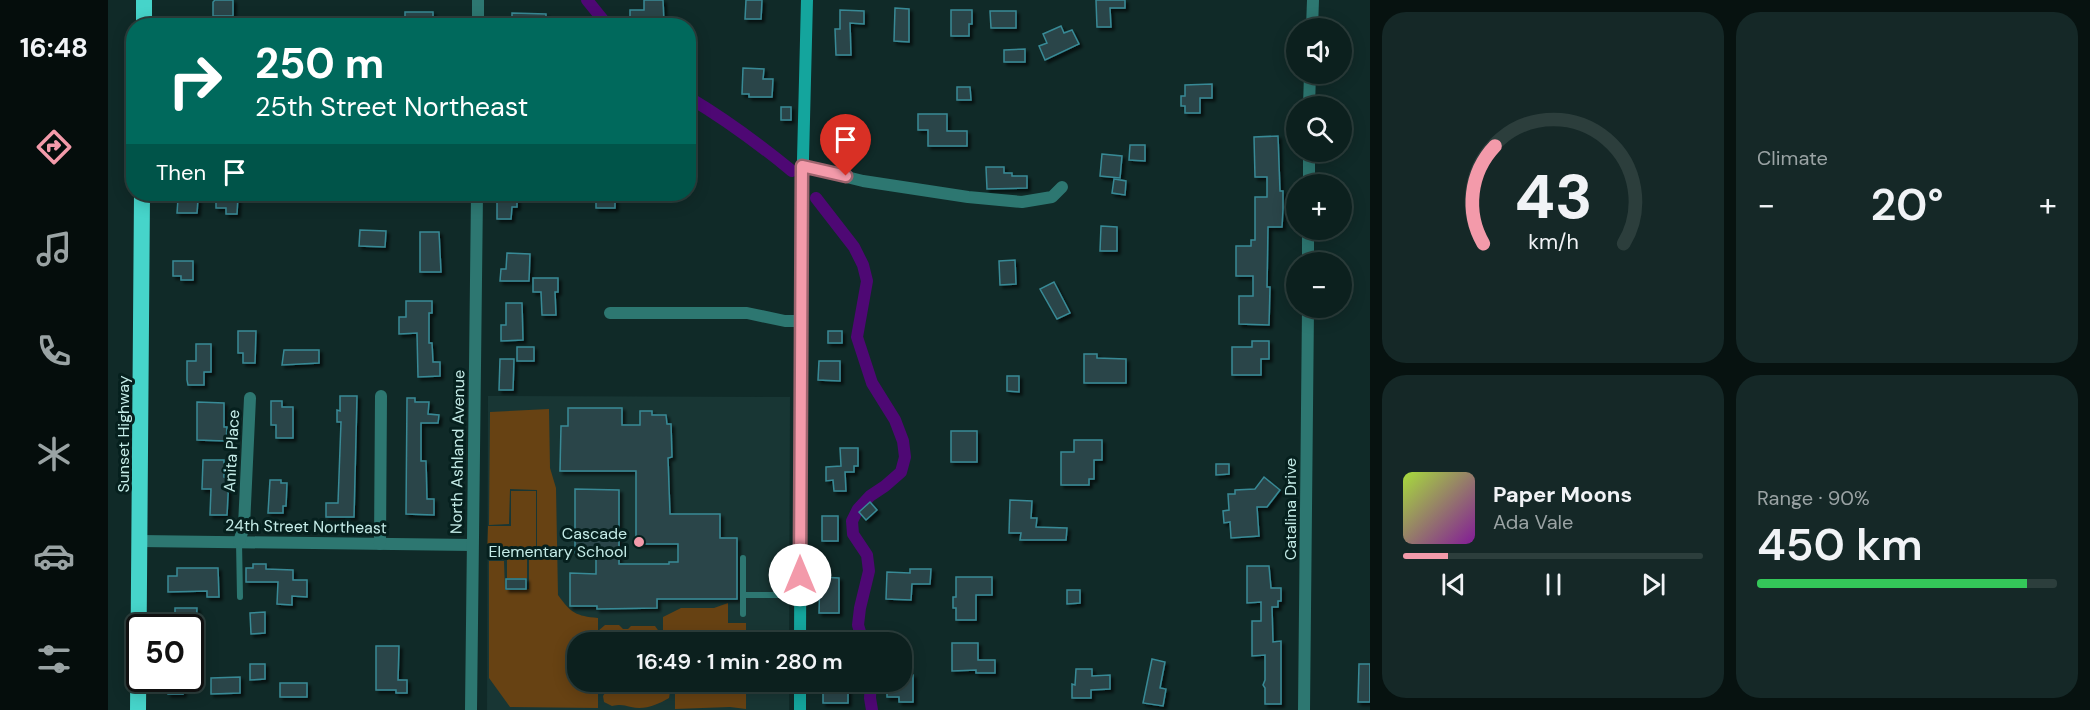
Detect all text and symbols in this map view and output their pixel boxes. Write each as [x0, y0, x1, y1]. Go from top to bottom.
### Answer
map controls [1286, 18, 1352, 318]
button: sound [1286, 18, 1352, 84]
text: 16:48 [20, 30, 88, 65]
text: 250 m [255, 36, 384, 91]
icon: right [156, 42, 234, 120]
text: 25th Street Northeast [255, 89, 528, 124]
button: search [1286, 96, 1352, 162]
pin [820, 114, 871, 176]
icon: arrive [829, 123, 862, 156]
icon: directions [33, 126, 75, 168]
text: Climate [1757, 145, 1828, 171]
icon: arrive [218, 156, 251, 189]
text: 43 [1514, 156, 1592, 237]
text: Then [156, 158, 206, 187]
button: + [1286, 174, 1352, 240]
text: 20° [1870, 175, 1944, 234]
text: − [1757, 183, 1775, 226]
text: + [2039, 183, 2057, 226]
icon: music [33, 228, 75, 270]
text: km/h [1528, 229, 1578, 257]
button: − [1286, 252, 1352, 318]
icon: phone [33, 330, 75, 372]
street label: North Ashland Avenue [446, 370, 469, 534]
street label: Sunset Highway [113, 375, 134, 493]
street label: Anita Place [219, 409, 244, 493]
icon: climate [33, 433, 75, 475]
street label: Catalina Drive [1280, 458, 1301, 560]
text: Paper Moons [1493, 480, 1632, 509]
text: Range · 90% [1757, 485, 1870, 511]
text: Ada Vale [1493, 509, 1573, 535]
street label: 24th Street Northeast [225, 515, 387, 538]
text: 450 km [1757, 515, 1923, 574]
place label: Cascade Elementary School [489, 523, 627, 562]
icon: car [33, 535, 75, 577]
marker: Cascade Elementary School [632, 535, 646, 549]
position arrow [768, 543, 832, 607]
icon: previous [1437, 568, 1470, 601]
icon: pause [1537, 568, 1570, 601]
icon: next [1637, 568, 1670, 601]
speed limit sign: 50 [126, 614, 204, 692]
icon: filters [33, 638, 75, 680]
text: 16:49 · 1 min · 280 m [636, 647, 843, 676]

